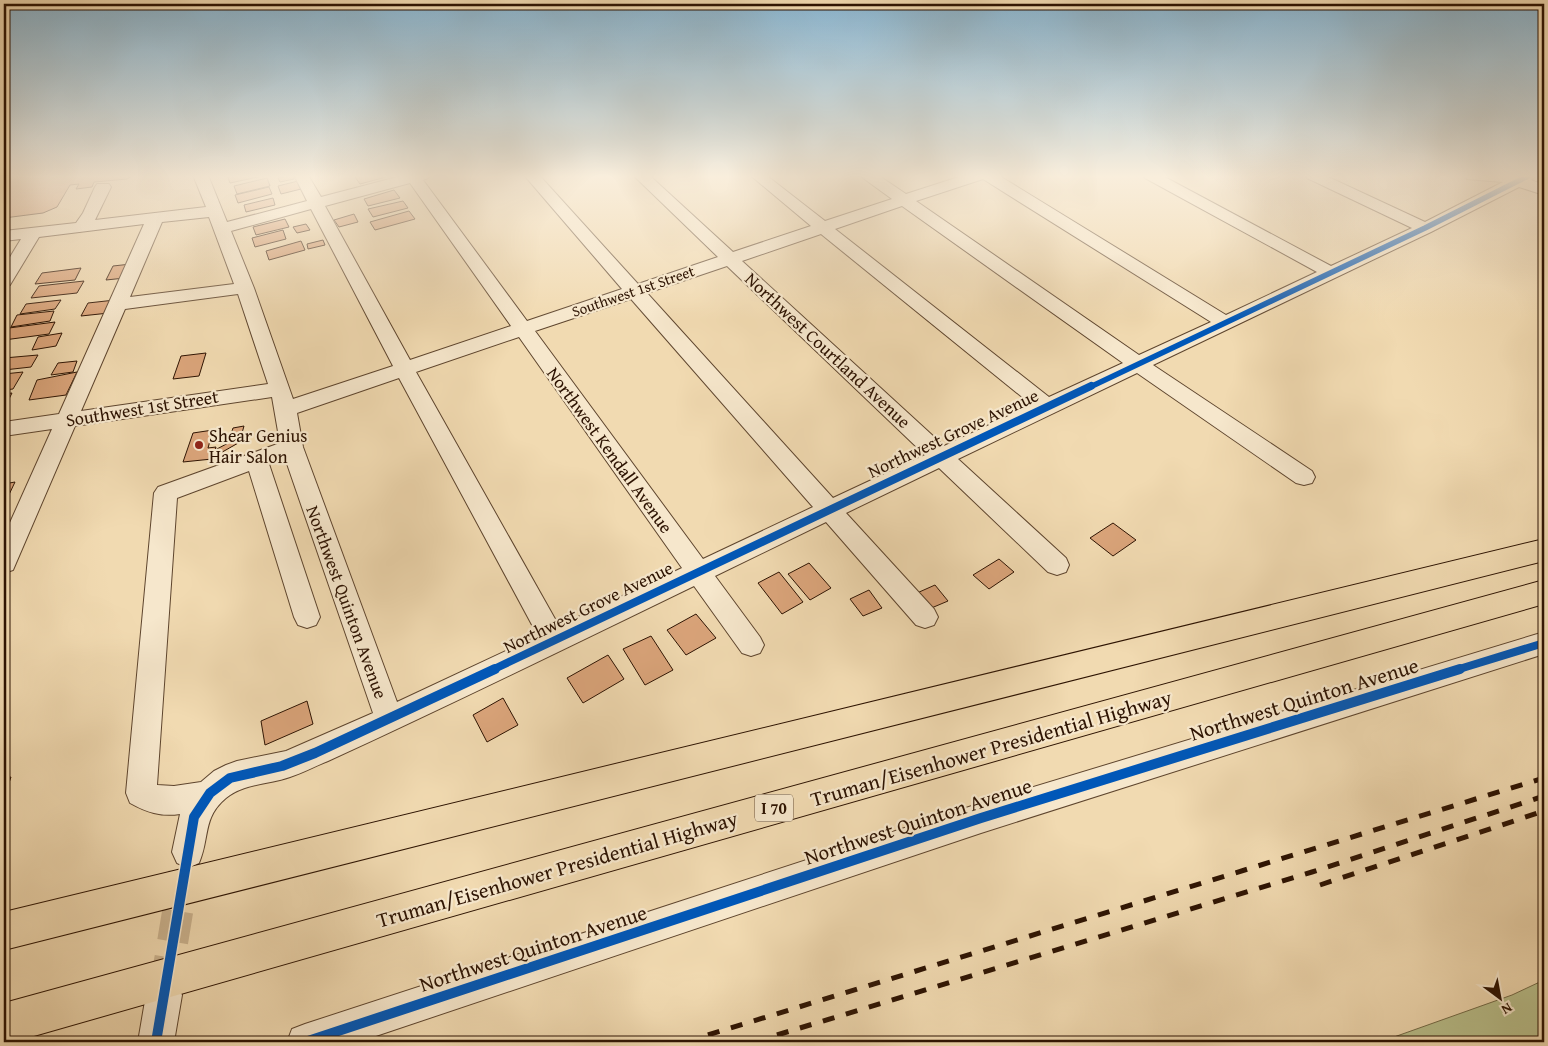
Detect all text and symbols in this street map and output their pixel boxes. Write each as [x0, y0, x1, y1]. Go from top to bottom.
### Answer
street label: Southwest 1st Street [569, 260, 698, 322]
street label: Northwest Courtland Avenue [739, 266, 917, 434]
street label: Northwest Kendall Avenue [540, 361, 680, 539]
street label: Northwest Grove Avenue [863, 381, 1043, 485]
street label: Southwest 1st Street [64, 383, 221, 433]
place label: Shear Genius Hair Salon [209, 422, 307, 470]
marker: Shear Genius Hair Salon [193, 439, 205, 451]
street label: Northwest Quinton Avenue [299, 502, 395, 702]
street label: Northwest Grove Avenue [498, 554, 678, 660]
street label: Northwest Quinton Avenue [1186, 649, 1422, 749]
street label: Truman/Eisenhower Presidential Highway [807, 681, 1176, 814]
street label: Northwest Quinton Avenue [800, 769, 1036, 872]
road number: I 70 [755, 794, 793, 821]
street label: Truman/Eisenhower Presidential Highway [373, 802, 742, 935]
street label: Northwest Quinton Avenue [415, 896, 651, 999]
north arrow [1476, 974, 1526, 1024]
text: N [1497, 998, 1516, 1020]

